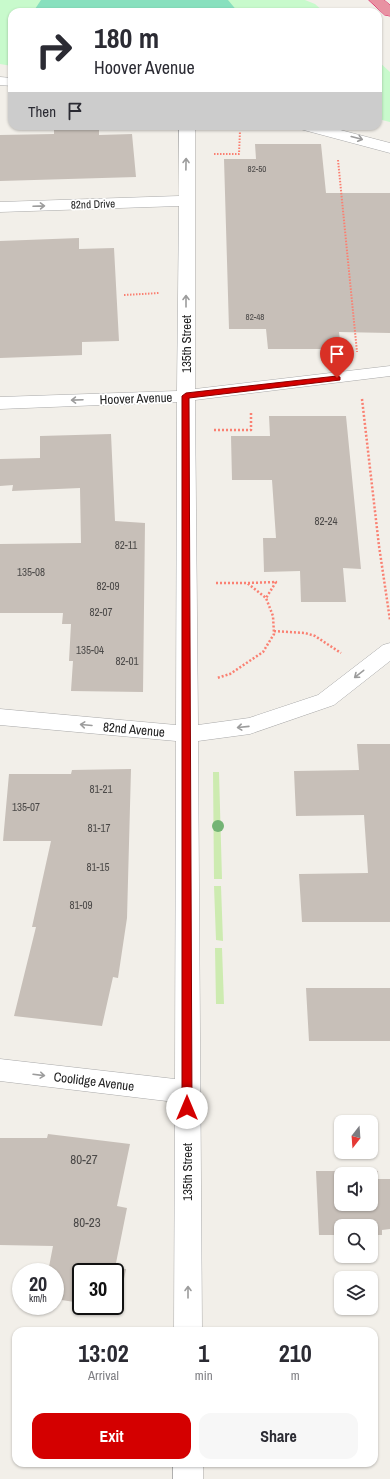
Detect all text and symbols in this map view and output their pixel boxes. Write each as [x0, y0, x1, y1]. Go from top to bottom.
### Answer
text: 180 m [94, 19, 159, 57]
icon: right [28, 24, 80, 76]
text: Hoover Avenue [94, 55, 195, 80]
icon: arrive [64, 100, 86, 122]
text: Then [28, 101, 56, 122]
one-way arrow [350, 135, 363, 142]
one-way arrow [183, 158, 190, 171]
house number: 82-50 [248, 163, 266, 175]
street label: 82nd Drive [71, 196, 115, 212]
one-way arrow [32, 202, 45, 210]
one-way arrow [182, 295, 190, 308]
house number: 82-48 [246, 311, 264, 323]
street label: 135th Street [178, 315, 195, 373]
pin [320, 337, 354, 378]
icon: arrive [326, 343, 348, 365]
street label: Hoover Avenue [99, 389, 173, 408]
one-way arrow [71, 396, 84, 404]
house number: 82-24 [314, 514, 338, 528]
house number: 82-11 [115, 538, 137, 552]
house number: 135-08 [17, 565, 45, 579]
house number: 82-09 [96, 579, 120, 593]
house number: 82-07 [89, 605, 113, 619]
house number: 135-04 [76, 643, 104, 657]
house number: 82-01 [115, 654, 139, 668]
one-way arrow [354, 670, 365, 679]
street label: 82nd Avenue [102, 718, 166, 741]
one-way arrow [80, 721, 93, 729]
one-way arrow [237, 723, 250, 731]
house number: 81-21 [89, 782, 113, 796]
house number: 135-07 [12, 800, 40, 814]
house number: 81-17 [87, 821, 111, 835]
house number: 81-15 [86, 860, 110, 874]
house number: 81-09 [69, 898, 93, 912]
street label: Coolidge Avenue [53, 1068, 135, 1095]
one-way arrow [32, 1071, 45, 1079]
position arrow [166, 1087, 208, 1129]
north arrow [334, 1115, 378, 1159]
map controls [334, 1115, 378, 1315]
street label: 135th Street [179, 1143, 196, 1201]
house number: 80-27 [70, 1151, 98, 1168]
button: sound [334, 1167, 378, 1211]
house number: 80-23 [73, 1214, 101, 1231]
button: search [334, 1219, 378, 1263]
speed limit sign: 30 [72, 1263, 124, 1315]
text: 20 [29, 1270, 47, 1297]
button: layers [334, 1271, 378, 1315]
one-way arrow [184, 1286, 192, 1299]
text: km/h [29, 1292, 47, 1305]
text: 13:02 [78, 1337, 129, 1369]
text: 1 [198, 1337, 209, 1369]
text: 210 [279, 1337, 312, 1369]
text: Arrival [88, 1367, 119, 1384]
text: min [195, 1367, 213, 1384]
text: m [291, 1367, 300, 1384]
button: Exit [32, 1413, 191, 1459]
button: Share [199, 1413, 358, 1459]

